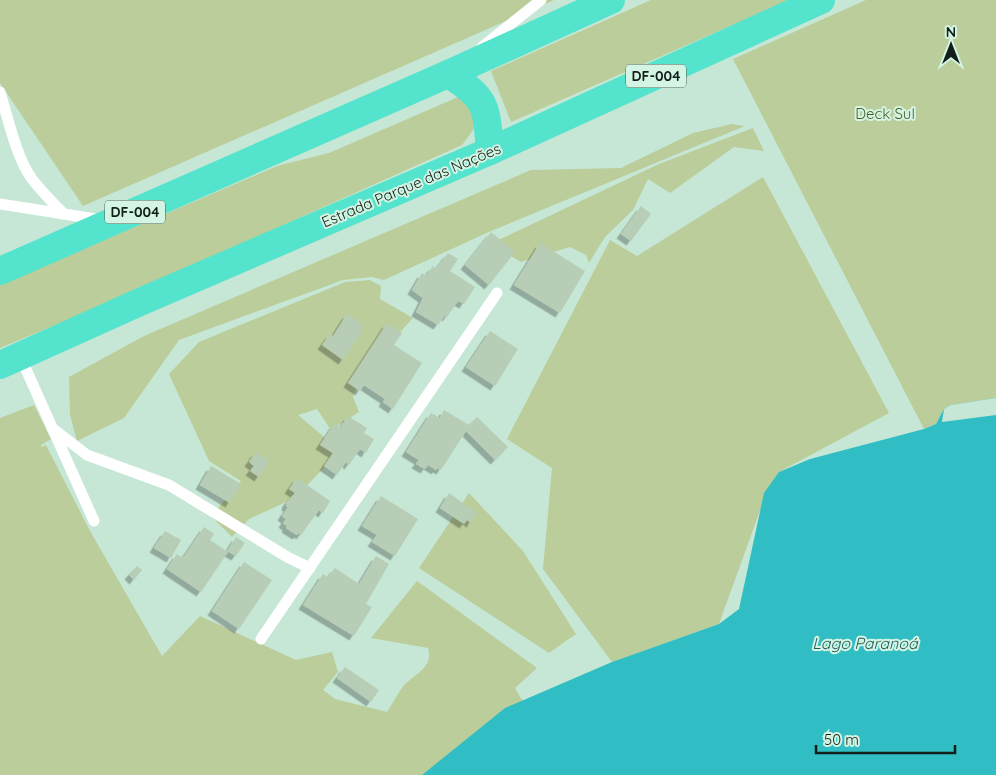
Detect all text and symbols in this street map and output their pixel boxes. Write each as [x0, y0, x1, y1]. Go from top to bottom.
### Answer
north arrow [926, 20, 976, 70]
text: N [946, 23, 956, 41]
road number: DF-004 [626, 64, 686, 88]
park label: Deck Sul [855, 104, 915, 123]
street label: Estrada Parque das Nações [319, 139, 503, 231]
road number: DF-004 [105, 200, 165, 223]
water label: Lago Paranoá [812, 633, 919, 653]
scale bar [816, 722, 955, 754]
text: 50 m [824, 730, 859, 749]

